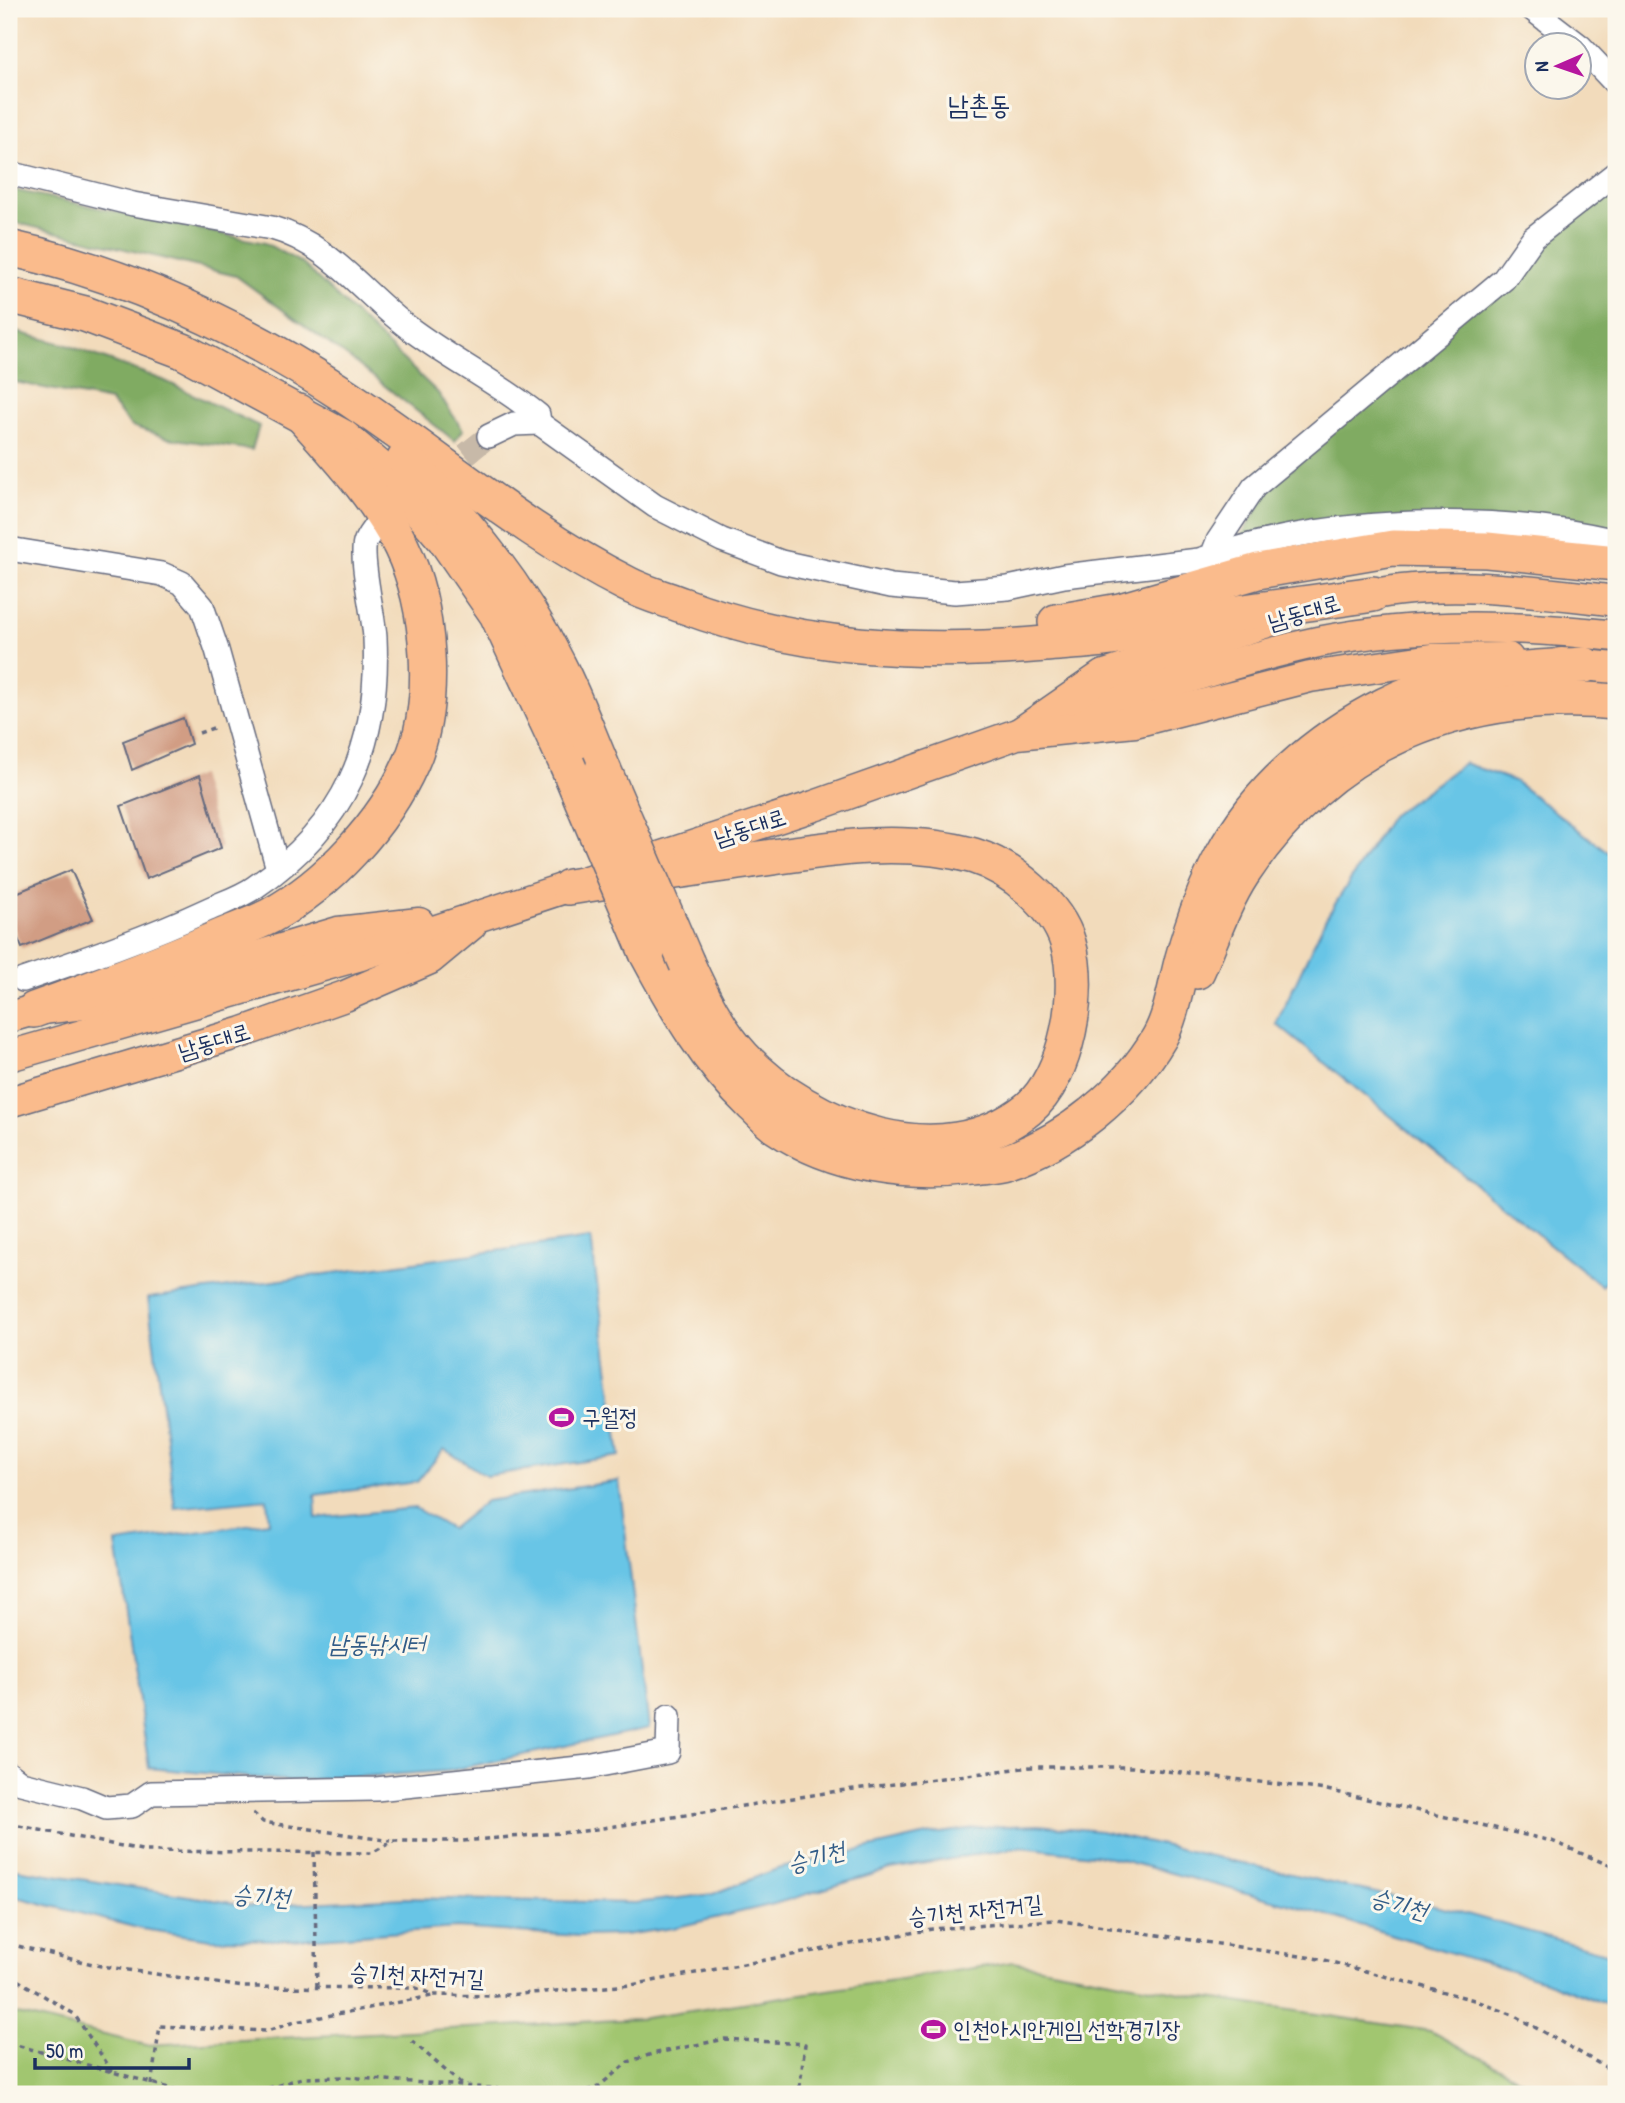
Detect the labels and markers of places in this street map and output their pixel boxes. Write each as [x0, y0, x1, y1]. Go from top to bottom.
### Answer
place label: 구월정 [582, 1401, 638, 1432]
sports icon: 구월정 [548, 1403, 576, 1431]
place label: 인천아시안게임 선학경기장 [953, 2013, 1180, 2044]
sports icon: 인천아시안게임 선학경기장 [919, 2015, 947, 2043]

